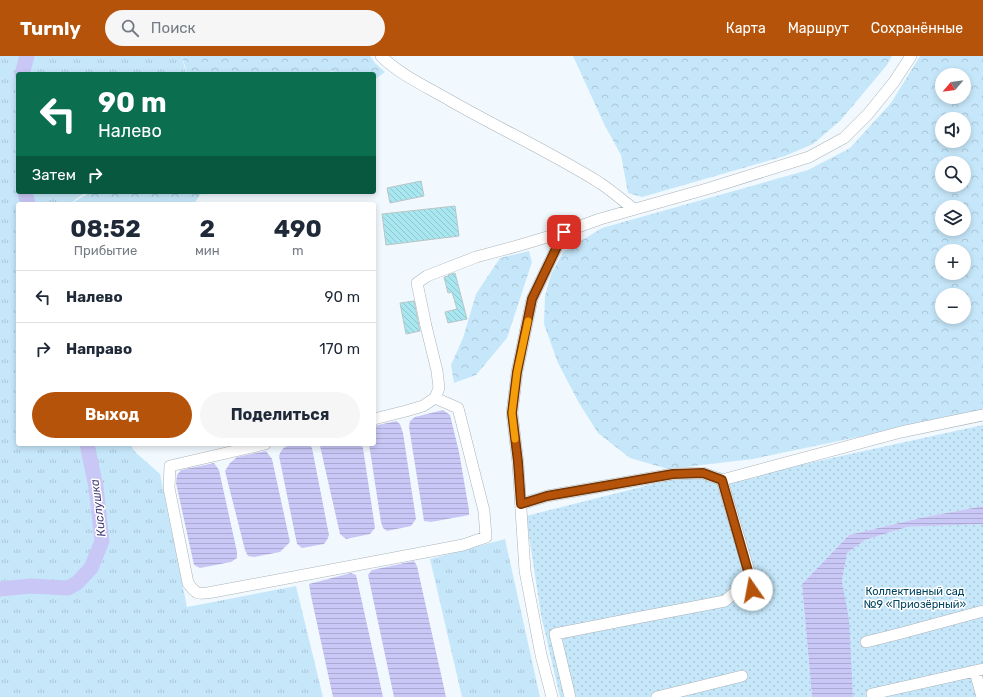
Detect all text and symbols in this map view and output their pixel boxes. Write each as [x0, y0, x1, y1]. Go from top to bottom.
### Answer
search box [105, 10, 385, 46]
text: Turnly [20, 17, 81, 40]
icon: search [119, 17, 141, 39]
text: Поиск [151, 19, 196, 37]
text: Карта [726, 20, 766, 37]
text: Маршрут [788, 20, 849, 37]
text: Сохранённые [871, 20, 963, 37]
north arrow [935, 68, 971, 104]
map controls [935, 68, 971, 324]
text: 90 m [98, 86, 167, 119]
icon: left [32, 88, 84, 140]
button: sound [935, 112, 971, 148]
text: Налево [98, 120, 162, 142]
button: search [935, 156, 971, 192]
icon: right [84, 164, 106, 186]
text: Затем [32, 166, 76, 184]
button: layers [935, 200, 971, 236]
text: 08:52 [70, 215, 141, 243]
text: 2 [200, 215, 215, 243]
text: 490 [274, 215, 322, 243]
pin [547, 215, 581, 249]
icon: arrive [553, 221, 575, 243]
text: Прибытие [74, 243, 137, 258]
text: мин [195, 243, 220, 258]
text: m [292, 243, 304, 258]
button: + [935, 244, 971, 280]
icon: left [32, 286, 54, 308]
text: Налево [66, 288, 123, 306]
text: 90 m [325, 288, 360, 306]
button: − [935, 288, 971, 324]
icon: right [32, 338, 54, 360]
text: Направо [66, 340, 132, 358]
text: 170 m [319, 340, 360, 358]
button: Выход [32, 392, 192, 438]
button: Поделиться [200, 392, 360, 438]
water label: Кислушка [88, 478, 108, 538]
position arrow [731, 569, 773, 611]
park label: Коллективный сад №9 «Приозёрный» [864, 585, 966, 611]

